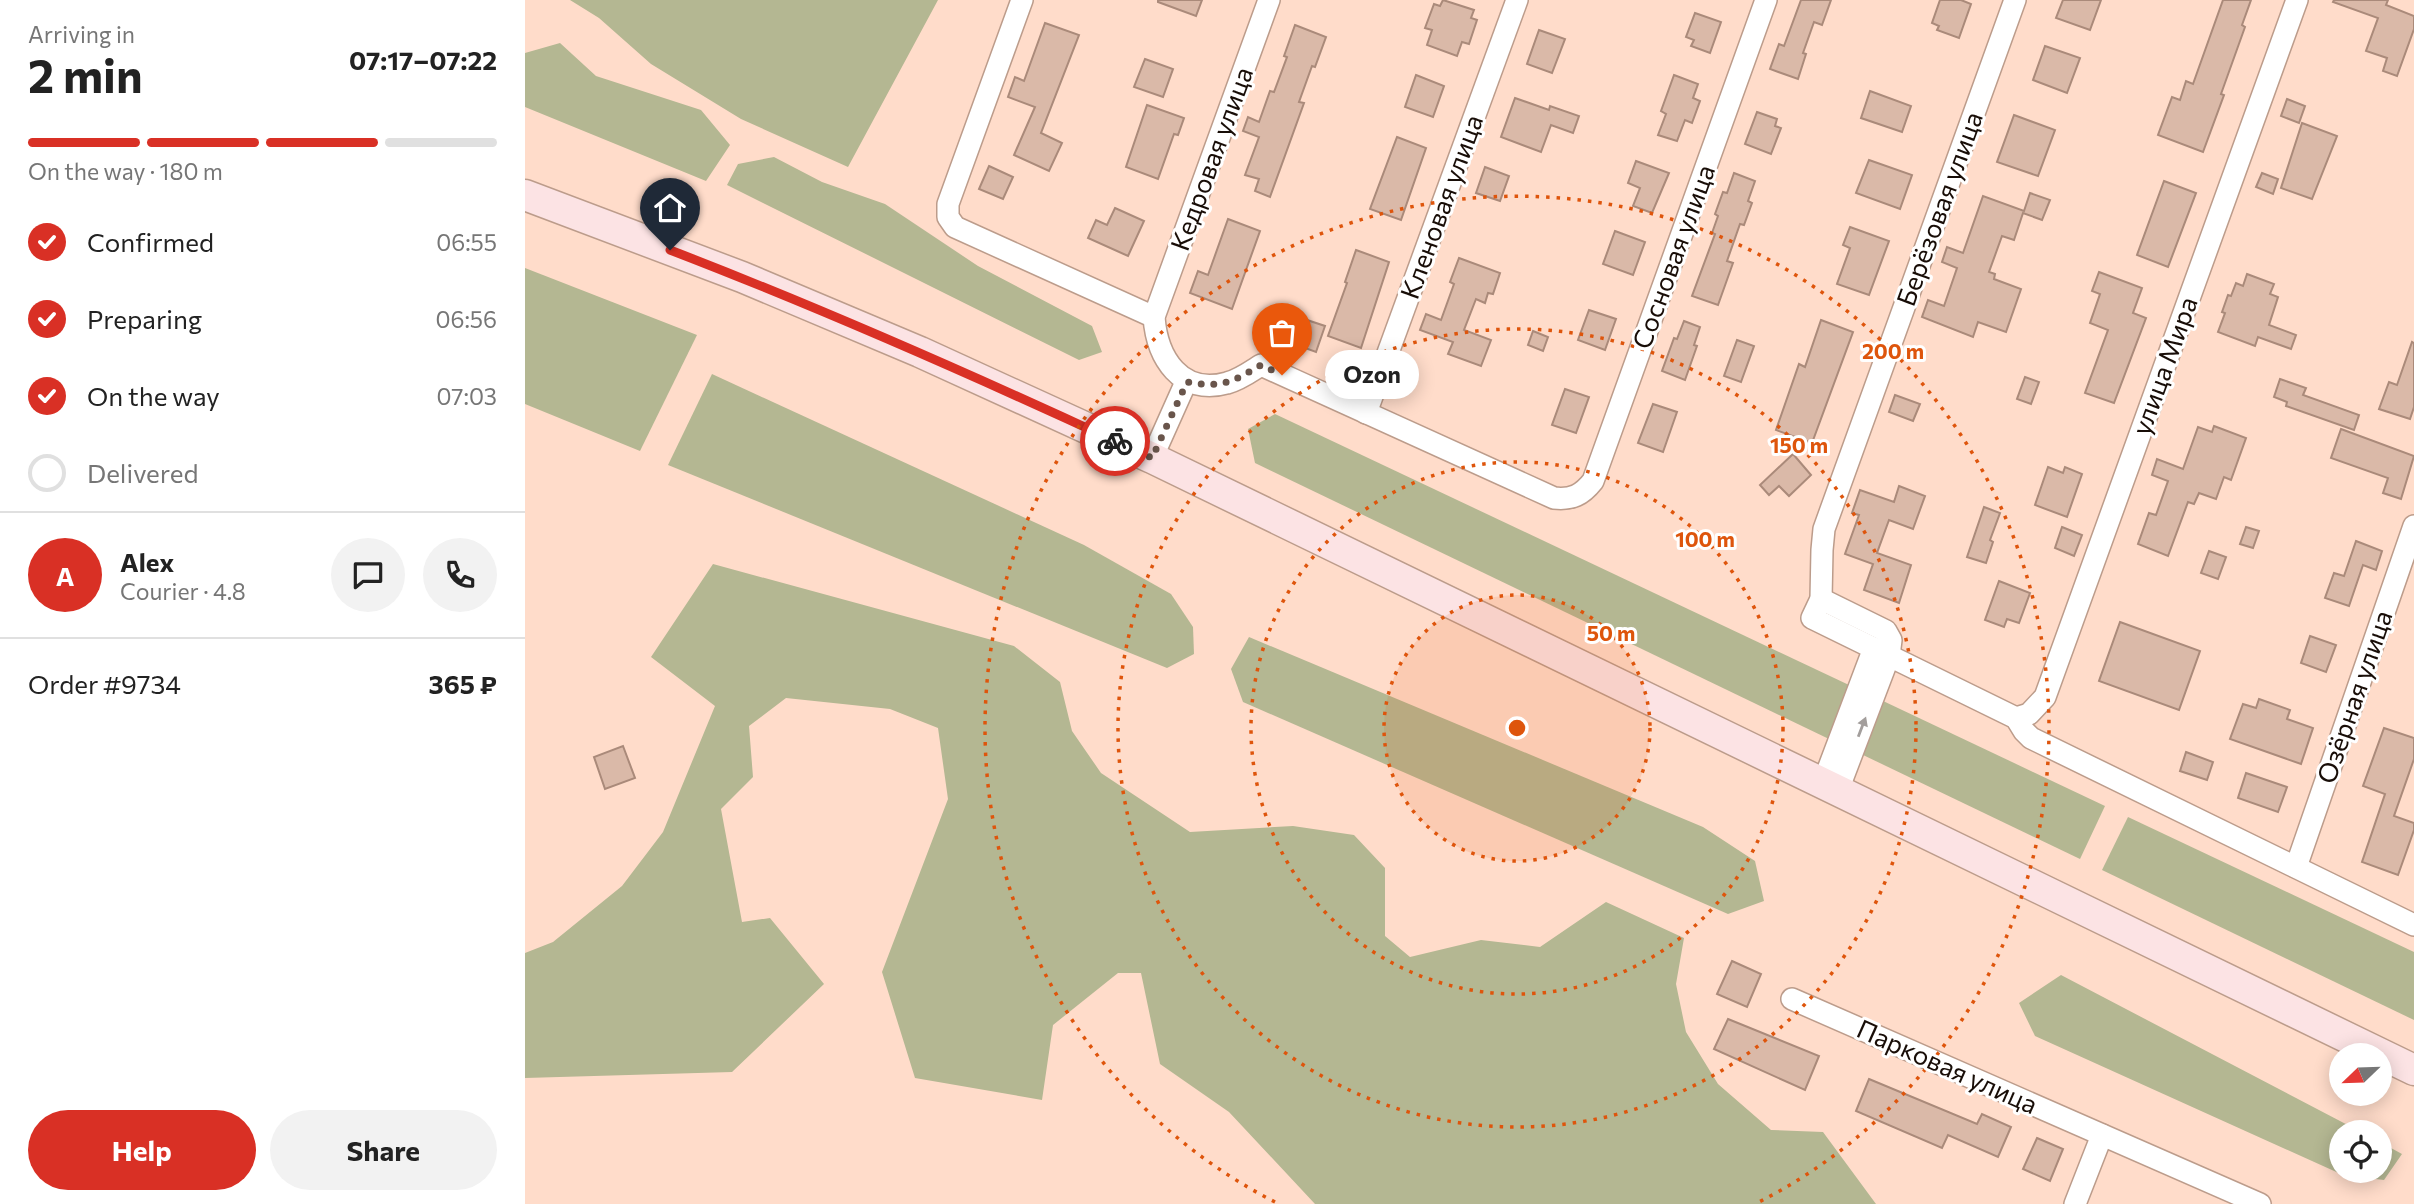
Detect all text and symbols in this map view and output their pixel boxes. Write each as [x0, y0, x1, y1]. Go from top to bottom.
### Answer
text: Arriving in [28, 20, 135, 48]
text: 07:17–07:22 [349, 44, 497, 75]
text: 2 min [28, 46, 143, 102]
street label: Кедровая улица [1163, 62, 1258, 255]
street label: Берёзовая улица [1889, 107, 1988, 310]
street label: Кленовая улица [1393, 110, 1488, 303]
text: On the way · 180 m [28, 157, 223, 185]
street label: Сосновая улица [1625, 160, 1720, 353]
pin [640, 178, 700, 250]
icon: home [651, 189, 689, 227]
icon: check [28, 223, 66, 261]
text: Confirmed [87, 226, 214, 257]
text: 06:55 [436, 228, 497, 256]
street label: улица Мира [2124, 292, 2203, 439]
icon: check [28, 300, 66, 338]
text: Preparing [87, 303, 202, 334]
pin [1252, 303, 1312, 375]
text: 06:56 [435, 305, 497, 333]
icon: bag [1263, 314, 1301, 352]
text: 200 m [1862, 338, 1924, 363]
callout: Ozon [1324, 350, 1419, 400]
text: Ozon [1343, 360, 1401, 388]
icon: check [28, 377, 66, 415]
text: On the way [87, 380, 220, 411]
text: 07:03 [436, 382, 497, 410]
courier [1080, 406, 1150, 476]
icon: bike [1096, 422, 1134, 460]
text: 150 m [1770, 432, 1828, 457]
text: Delivered [87, 457, 198, 488]
text: 100 m [1675, 526, 1735, 551]
button: chat [331, 538, 405, 612]
button: phone [423, 538, 497, 612]
text: Alex [120, 546, 174, 577]
text: A [56, 560, 74, 591]
text: Courier · 4.8 [120, 577, 246, 605]
street label: Озёрная улица [2309, 606, 2398, 787]
text: 50 m [1587, 620, 1635, 645]
text: Order #9734 [28, 668, 181, 699]
text: 365 ₽ [429, 668, 497, 699]
centre of rings [1505, 716, 1529, 740]
one-way arrow [1857, 716, 1868, 737]
street label: Парковая улица [1853, 1012, 2043, 1119]
north arrow [2329, 1043, 2392, 1106]
map controls [2329, 1043, 2392, 1183]
button: Help [28, 1110, 256, 1190]
button: Share [270, 1110, 497, 1190]
button: locate [2329, 1120, 2392, 1183]

